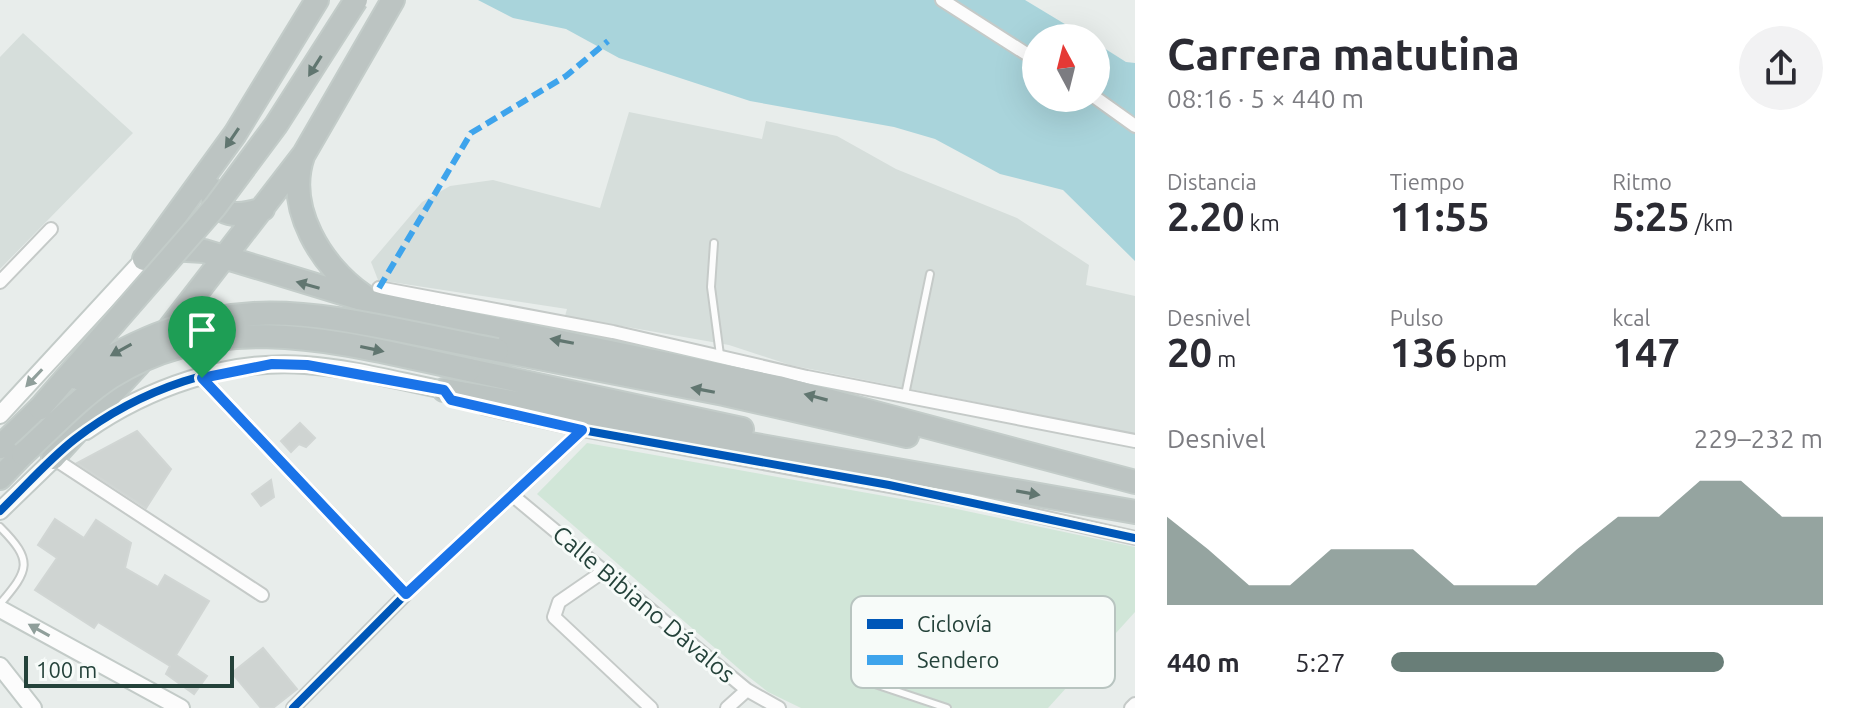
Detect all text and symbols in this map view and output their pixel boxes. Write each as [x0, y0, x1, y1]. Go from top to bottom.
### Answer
north arrow [1022, 24, 1110, 112]
map controls [1022, 24, 1110, 112]
button: share [1739, 26, 1823, 110]
text: Carrera matutina [1167, 29, 1520, 78]
one-way arrow [308, 55, 322, 77]
text: 08:16 · 5 × 440 m [1167, 84, 1364, 113]
one-way arrow [225, 127, 240, 149]
text: Distancia [1167, 169, 1257, 194]
text: Tiempo [1390, 169, 1465, 194]
text: Ritmo [1612, 169, 1672, 194]
text: 2.20 [1167, 194, 1245, 239]
text: 11:55 [1390, 194, 1490, 239]
text: 5:25 [1612, 194, 1690, 239]
text: km [1245, 210, 1280, 235]
text: /km [1690, 210, 1733, 235]
one-way arrow [296, 279, 321, 291]
pin [168, 296, 236, 378]
text: Desnivel [1167, 305, 1251, 330]
text: Pulso [1390, 305, 1444, 330]
text: kcal [1612, 305, 1650, 330]
icon: arrive [180, 308, 224, 352]
text: 20 [1167, 330, 1212, 375]
text: 136 [1390, 330, 1457, 375]
text: 147 [1612, 330, 1680, 375]
one-way arrow [550, 334, 575, 347]
one-way arrow [110, 343, 133, 357]
one-way arrow [359, 343, 384, 356]
text: m [1212, 346, 1236, 371]
text: bpm [1457, 346, 1507, 371]
one-way arrow [26, 368, 44, 387]
one-way arrow [690, 384, 715, 396]
one-way arrow [803, 391, 828, 403]
text: Desnivel [1167, 424, 1266, 453]
text: 229–232 m [1694, 424, 1823, 453]
one-way arrow [1016, 488, 1041, 500]
street label: Calle Bibiano Dávalos [548, 520, 740, 688]
legend [851, 596, 1115, 688]
text: Ciclovía [917, 611, 992, 636]
one-way arrow [27, 623, 50, 637]
text: Sendero [917, 647, 999, 672]
text: 440 m [1167, 648, 1240, 677]
text: 5:27 [1295, 648, 1345, 677]
scale bar [24, 652, 234, 688]
text: 100 m [36, 657, 97, 682]

